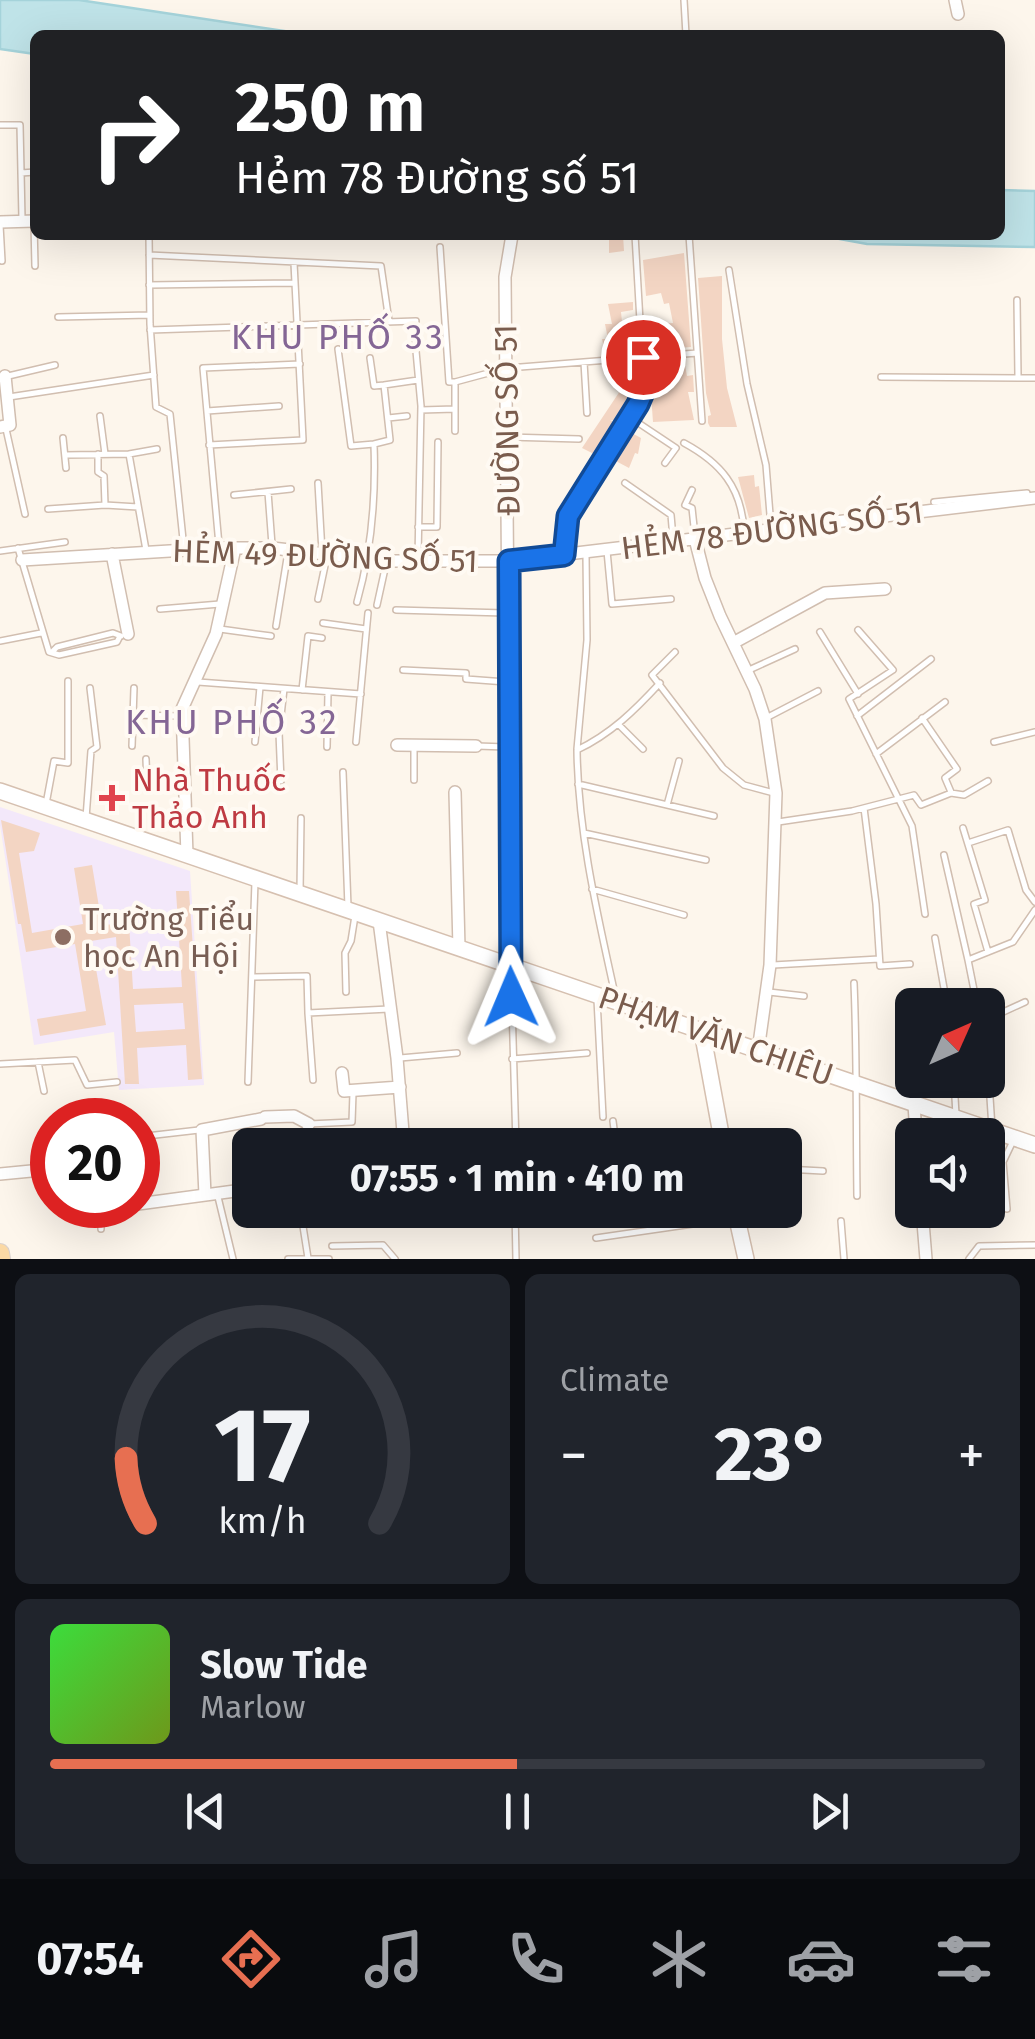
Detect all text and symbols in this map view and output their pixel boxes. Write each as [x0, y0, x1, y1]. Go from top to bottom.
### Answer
text: 250 m [235, 66, 425, 150]
icon: right [70, 70, 200, 200]
text: Hẻm 78 Đường số 51 [235, 151, 640, 205]
district label: KHU PHỐ 33 [231, 312, 445, 358]
pin [601, 315, 686, 400]
street label: ĐƯỜNG SỐ 51 [483, 324, 528, 516]
icon: arrive [616, 330, 671, 385]
street label: HẺM 78 ĐƯỜNG SỐ 51 [619, 490, 925, 567]
street label: HẺM 49 ĐƯỜNG SỐ 51 [172, 529, 479, 580]
district label: KHU PHỐ 32 [125, 697, 339, 743]
place label: Nhà Thuốc Thảo Anh [132, 761, 286, 836]
marker: Nhà Thuốc Thảo Anh [101, 787, 123, 809]
place label: Trường Tiểu học An Hội [83, 900, 254, 975]
marker: Trường Tiểu học An Hội [52, 926, 74, 948]
position arrow [459, 945, 563, 1049]
street label: PHẠM VĂN CHIÊU [594, 978, 838, 1094]
north arrow [895, 988, 1005, 1098]
map controls [895, 988, 1005, 1228]
speed limit sign: 20 [30, 1098, 160, 1228]
button: sound [895, 1118, 1005, 1228]
text: 07:55 · 1 min · 410 m [350, 1155, 684, 1201]
text: Climate [560, 1361, 669, 1399]
text: 17 [214, 1384, 311, 1509]
text: 23° [714, 1410, 831, 1500]
text: − [560, 1423, 588, 1489]
text: + [958, 1423, 985, 1489]
text: km/h [218, 1500, 307, 1542]
text: Slow Tide [200, 1642, 368, 1688]
text: Marlow [200, 1688, 306, 1726]
icon: previous [178, 1784, 233, 1839]
icon: pause [490, 1784, 545, 1839]
icon: next [802, 1784, 857, 1839]
icon: directions [216, 1924, 286, 1994]
icon: music [359, 1924, 429, 1994]
icon: phone [501, 1924, 571, 1994]
icon: climate [644, 1924, 714, 1994]
icon: car [786, 1924, 856, 1994]
icon: filters [929, 1924, 999, 1994]
text: 07:54 [36, 1932, 143, 1986]

